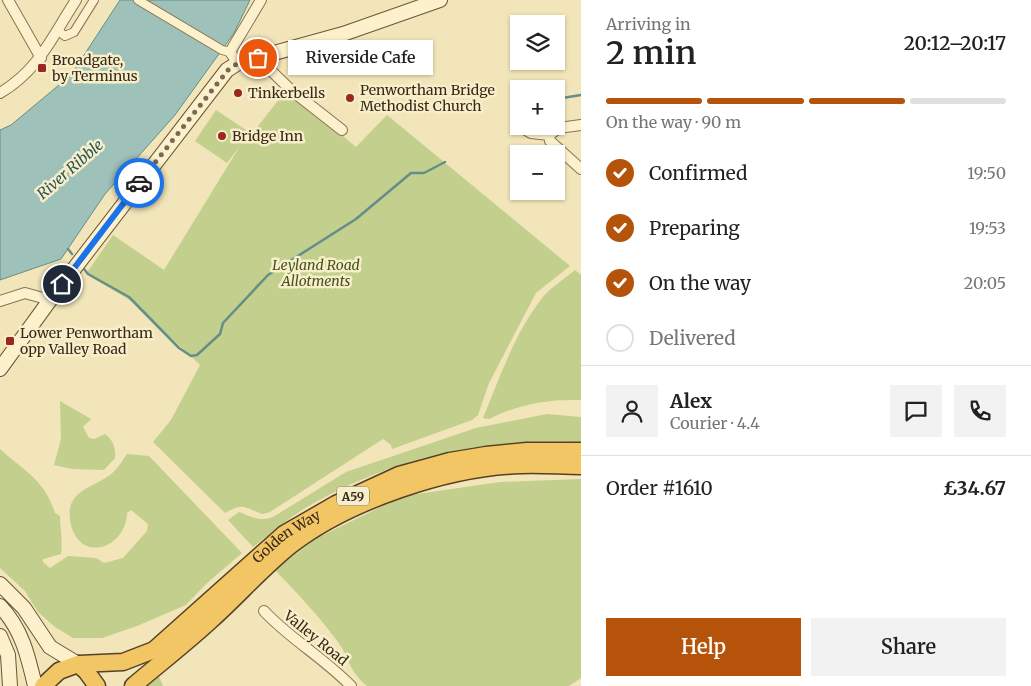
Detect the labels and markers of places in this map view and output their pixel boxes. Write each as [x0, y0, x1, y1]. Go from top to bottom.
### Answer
pin [237, 37, 279, 79]
callout: Riverside Cafe [288, 40, 433, 76]
place label: Broadgate, by Terminus [51, 51, 138, 85]
marker: Broadgate, by Terminus [36, 62, 48, 74]
place label: Penwortham Bridge Methodist Church [360, 81, 495, 115]
place label: Tinkerbells [248, 84, 325, 102]
marker: Tinkerbells [232, 87, 244, 99]
marker: Penwortham Bridge Methodist Church [344, 92, 356, 104]
place label: Bridge Inn [232, 127, 303, 145]
marker: Bridge Inn [216, 130, 228, 142]
pin [41, 263, 83, 305]
place label: Lower Penwortham opp Valley Road [20, 324, 153, 358]
marker: Lower Penwortham opp Valley Road [4, 335, 16, 347]

